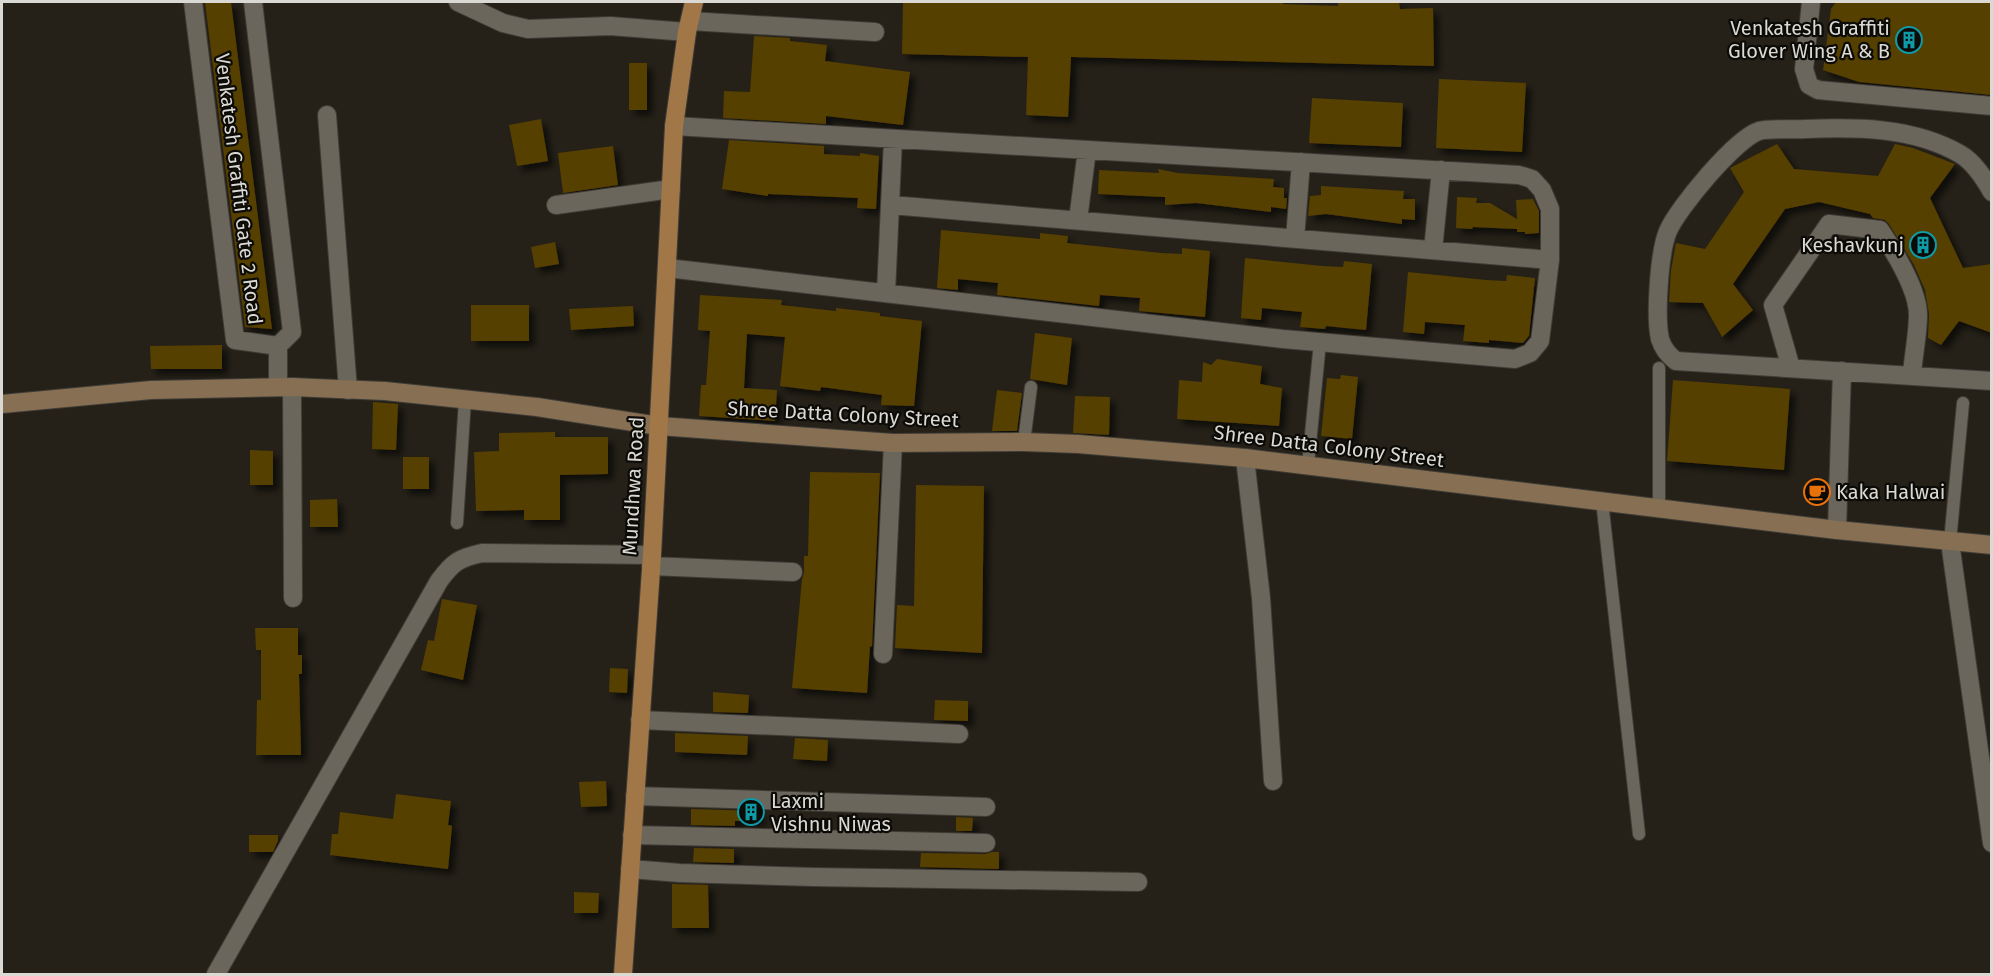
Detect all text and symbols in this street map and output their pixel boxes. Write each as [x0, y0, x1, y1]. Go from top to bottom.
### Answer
place label: Venkatesh Graffiti Glover Wing A & B [1728, 16, 1890, 63]
building icon: Venkatesh Graffiti Glover Wing A & B [1894, 25, 1924, 55]
street label: Venkatesh Graffiti Gate 2 Road [210, 52, 268, 326]
building icon: Keshavkunj [1908, 230, 1938, 260]
place label: Keshavkunj [1801, 233, 1904, 257]
street label: Shree Datta Colony Street [727, 396, 960, 432]
street label: Mundhwa Road [617, 416, 649, 556]
street label: Shree Datta Colony Street [1213, 420, 1446, 472]
cafe icon: Kaka Halwai [1802, 477, 1832, 507]
place label: Kaka Halwai [1836, 480, 1945, 504]
place label: Laxmi Vishnu Niwas [771, 789, 891, 836]
building icon: Laxmi Vishnu Niwas [736, 797, 766, 827]

